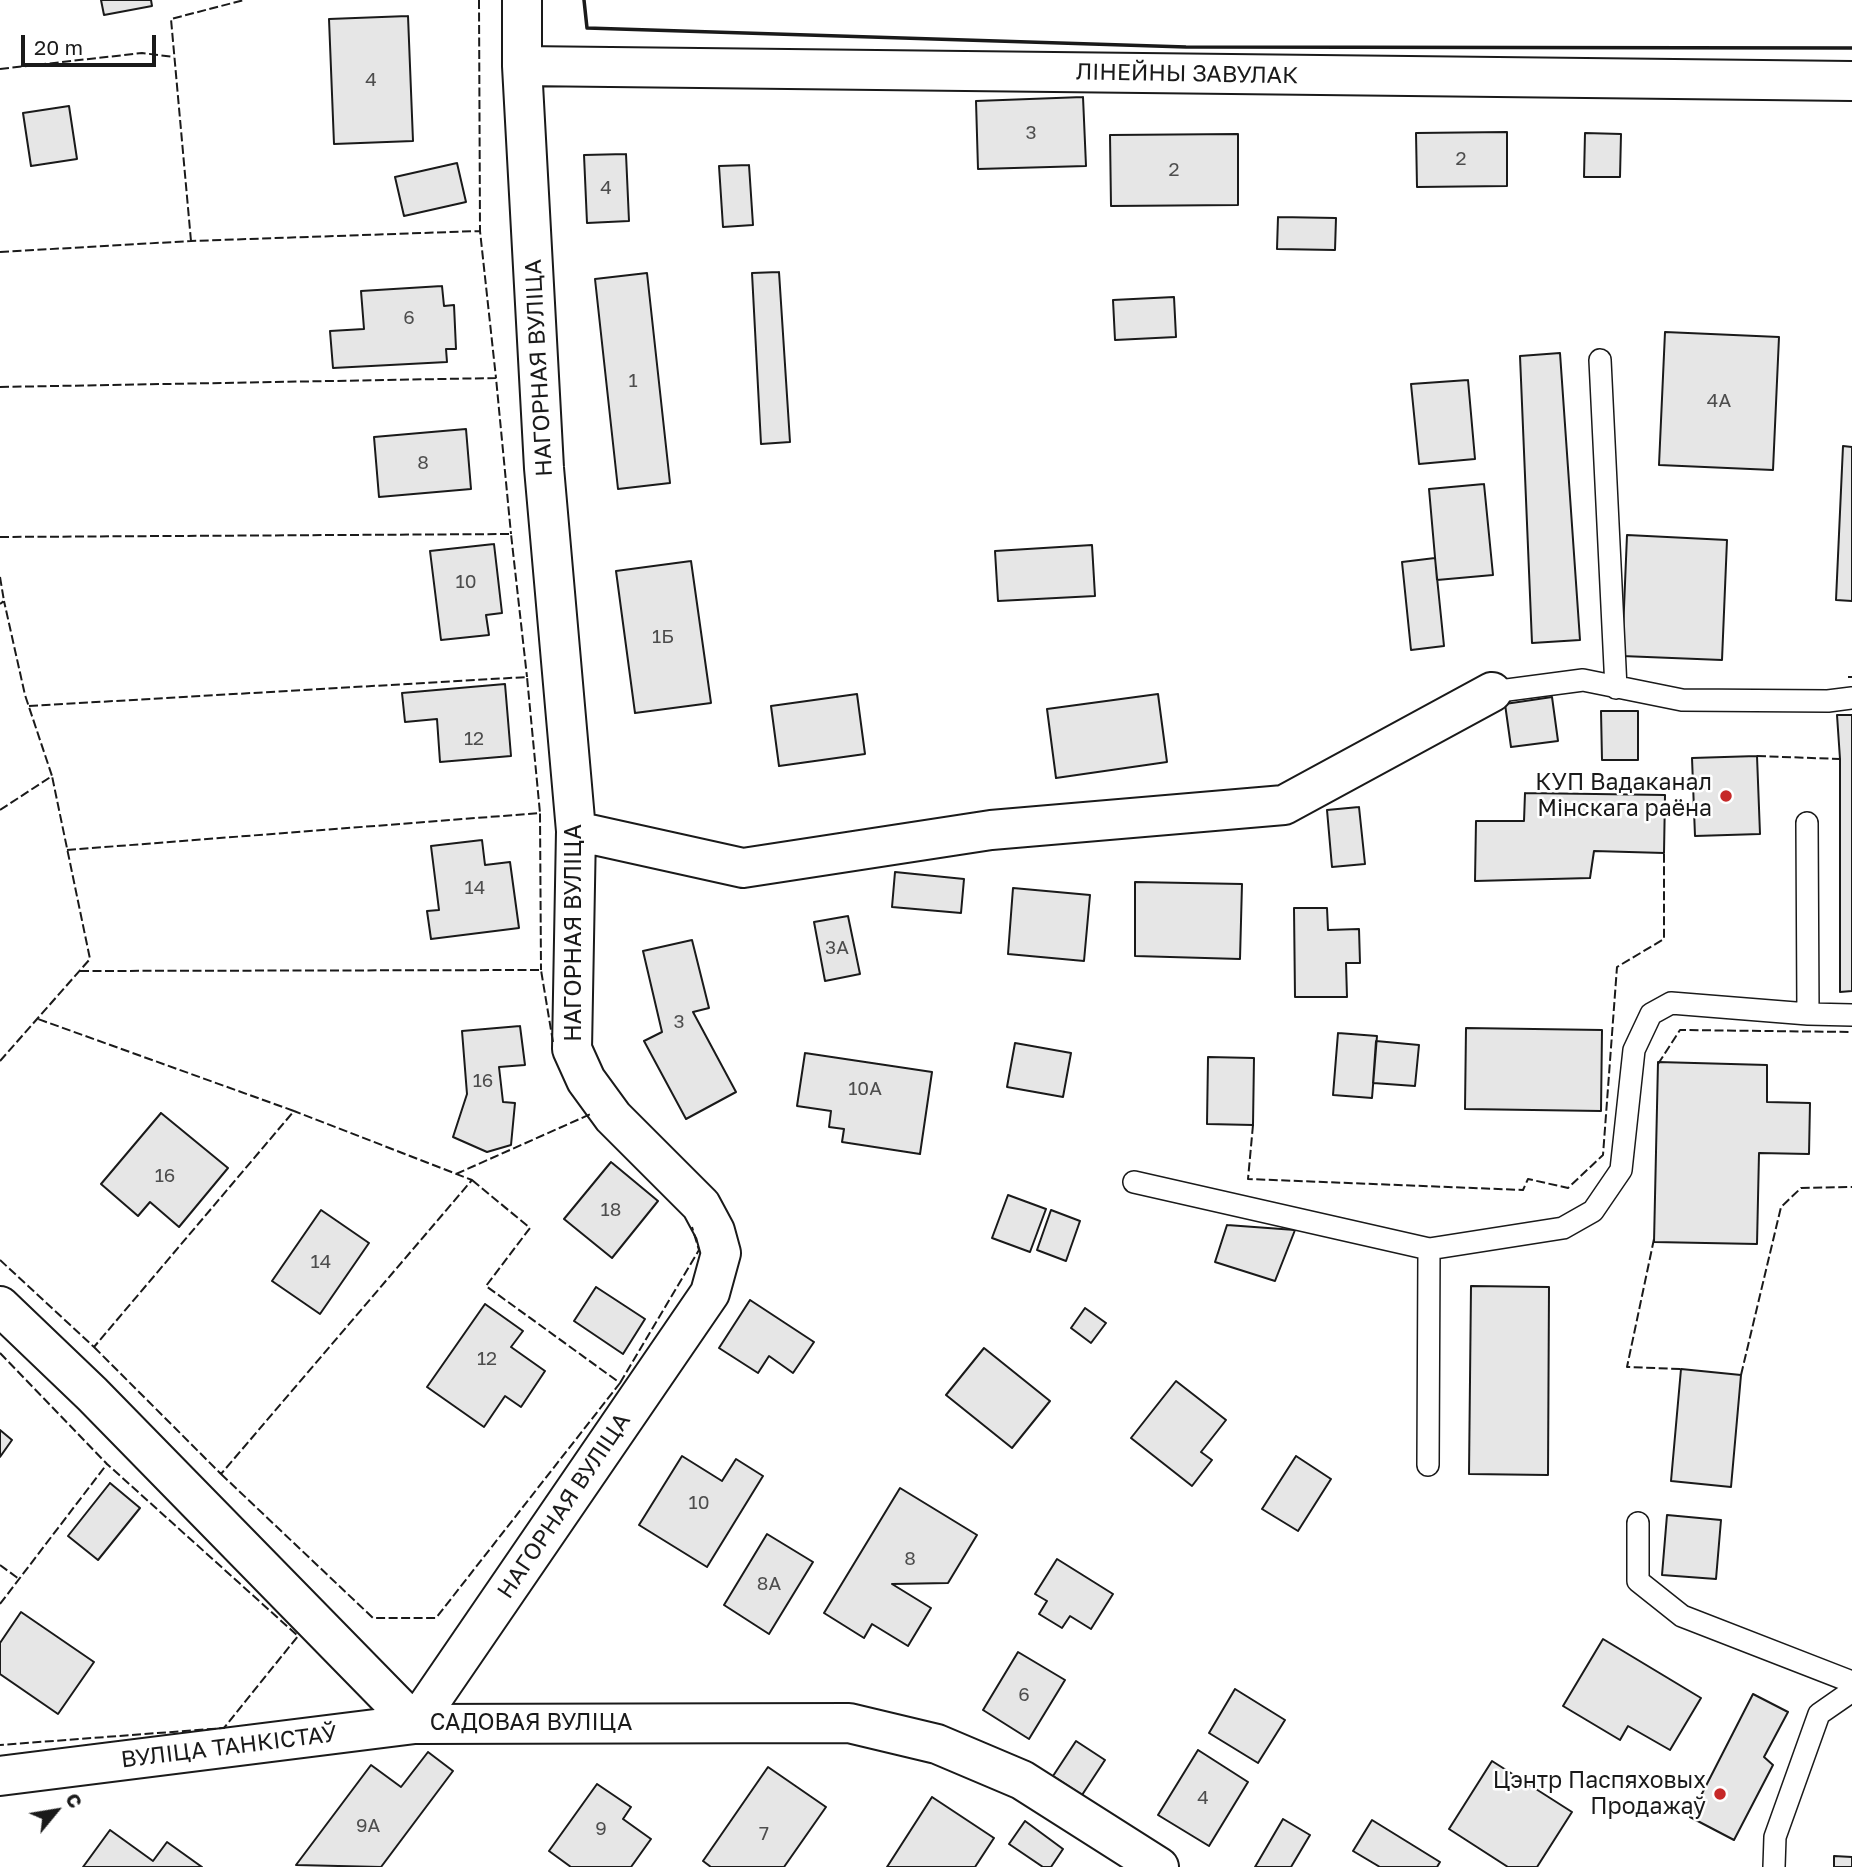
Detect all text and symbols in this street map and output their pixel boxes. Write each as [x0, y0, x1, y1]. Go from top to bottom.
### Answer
scale bar [24, 21, 159, 65]
text: 20 m [34, 34, 83, 60]
street label: ЛІНЕЙНЫ ЗАВУЛАК [1076, 58, 1298, 90]
house number: 4 [365, 69, 377, 91]
house number: 3 [1025, 122, 1037, 144]
house number: 2 [1455, 148, 1467, 170]
house number: 2 [1168, 159, 1180, 181]
house number: 4 [600, 177, 612, 199]
street label: НАГОРНАЯ ВУЛІЦА [520, 259, 558, 477]
house number: 6 [403, 307, 415, 329]
house number: 1 [628, 370, 638, 392]
house number: 4А [1707, 390, 1731, 412]
house number: 8 [417, 452, 429, 474]
house number: 10 [456, 571, 476, 593]
house number: 1Б [652, 626, 674, 648]
house number: 12 [464, 728, 484, 750]
place label: КУП Вадаканал Мінскага раёна [1535, 769, 1712, 823]
marker: КУП Вадаканал Мінскага раёна [1718, 788, 1734, 804]
street label: НАГОРНАЯ ВУЛІЦА [560, 824, 588, 1042]
house number: 14 [465, 877, 485, 899]
house number: 3А [825, 937, 849, 959]
house number: 3 [673, 1011, 685, 1033]
house number: 16 [473, 1070, 493, 1092]
house number: 10А [848, 1078, 882, 1100]
house number: 16 [155, 1165, 175, 1187]
house number: 18 [601, 1199, 621, 1221]
house number: 14 [311, 1251, 331, 1273]
house number: 12 [477, 1348, 497, 1370]
street label: НАГОРНАЯ ВУЛІЦА [492, 1408, 636, 1604]
house number: 10 [689, 1492, 709, 1514]
house number: 8 [904, 1548, 916, 1570]
house number: 8А [757, 1573, 781, 1595]
house number: 6 [1018, 1684, 1030, 1706]
street label: САДОВАЯ ВУЛІЦА [430, 1709, 632, 1737]
street label: ВУЛІЦА ТАНКІСТАЎ [119, 1720, 339, 1774]
place label: Цэнтр Паспяховых Продажаў [1493, 1767, 1706, 1821]
north arrow [21, 1776, 91, 1846]
marker: Цэнтр Паспяховых Продажаў [1712, 1786, 1728, 1802]
house number: 4 [1197, 1787, 1209, 1809]
text: С [61, 1789, 88, 1812]
house number: 9А [356, 1815, 380, 1837]
house number: 9 [595, 1818, 607, 1840]
house number: 7 [759, 1823, 769, 1845]

